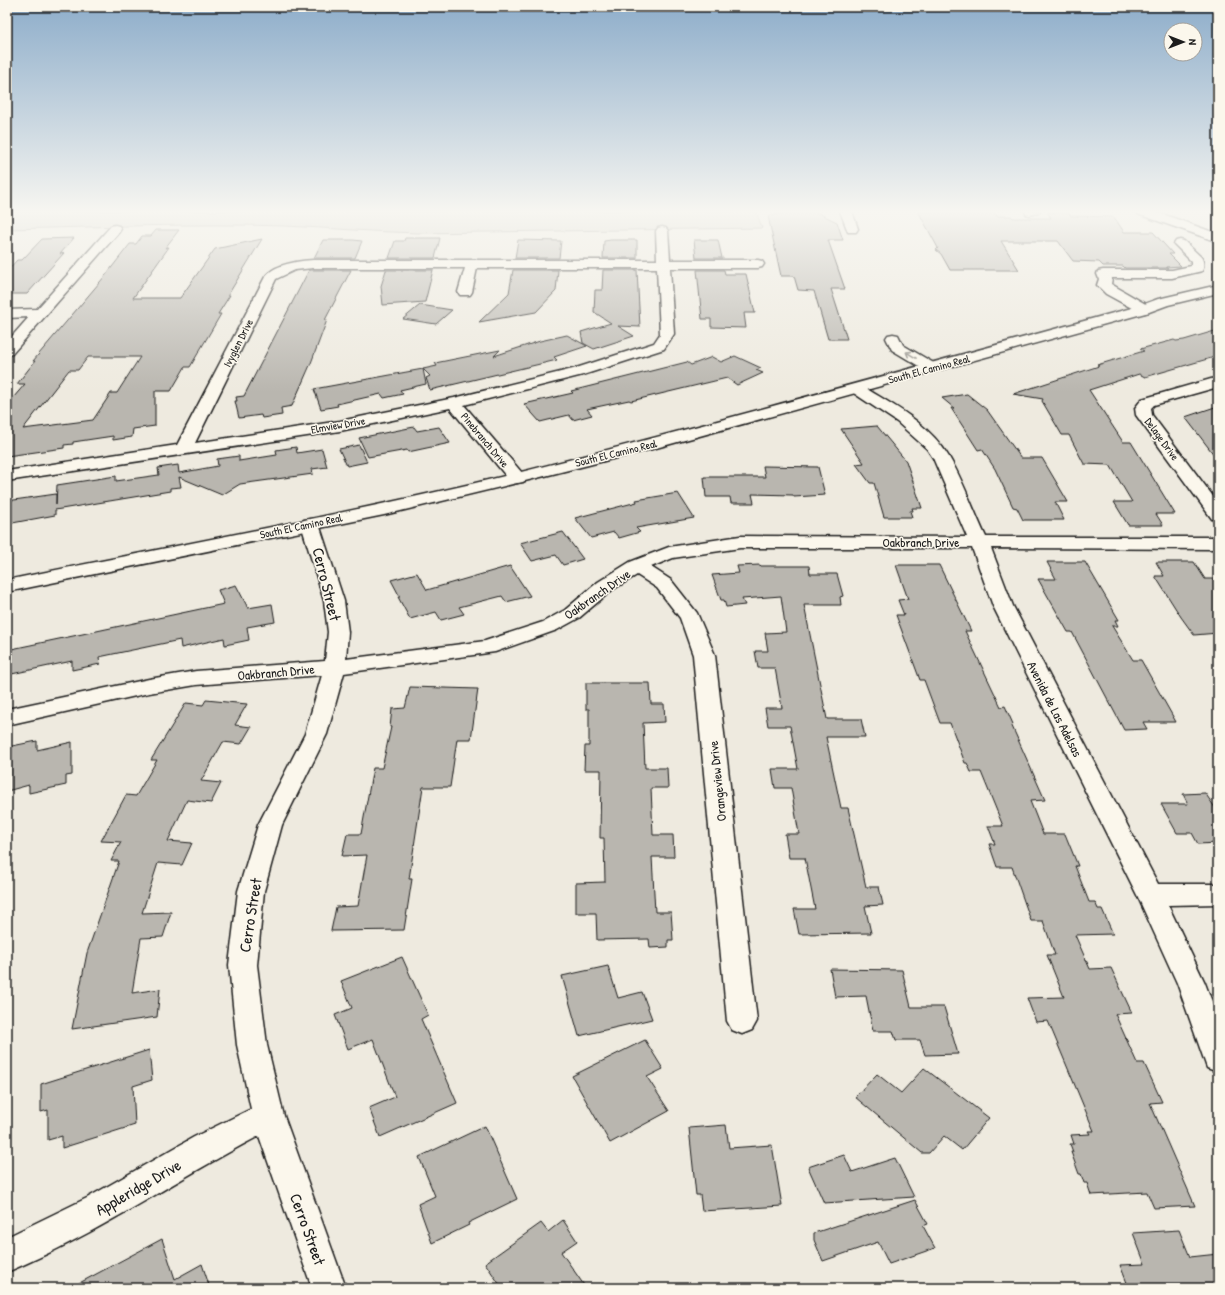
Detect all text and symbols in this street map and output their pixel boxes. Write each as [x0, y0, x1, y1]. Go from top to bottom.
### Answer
north arrow [1163, 22, 1203, 62]
text: N [1186, 39, 1200, 45]
street label: Ivyglen Drive [220, 316, 256, 369]
one-way arrow [905, 350, 917, 358]
street label: South El Camino Real [887, 351, 971, 387]
street label: Pinebranch Drive [458, 410, 512, 471]
street label: Elmview Drive [310, 413, 367, 437]
street label: Delage Drive [1142, 415, 1183, 464]
street label: South El Camino Real [574, 436, 658, 470]
street label: South El Camino Real [258, 510, 344, 542]
street label: Oakbranch Drive [882, 533, 960, 551]
street label: Cerro Street [307, 545, 347, 623]
street label: Oakbranch Drive [560, 565, 634, 623]
street label: Avenida de Las Adelsas [1023, 658, 1087, 760]
street label: Oakbranch Drive [237, 660, 315, 684]
street label: Orangeview Drive [704, 740, 730, 822]
street label: Cerro Street [233, 876, 267, 954]
street label: Appleridge Drive [91, 1153, 185, 1220]
street label: Cerro Street [285, 1190, 331, 1268]

